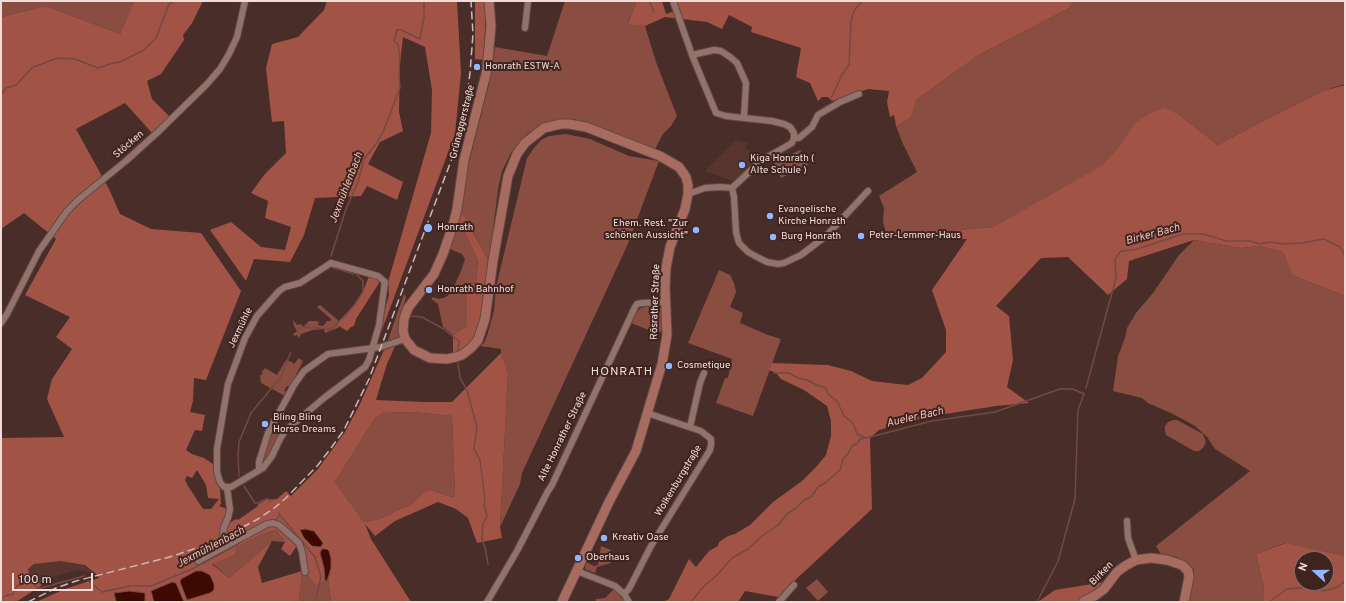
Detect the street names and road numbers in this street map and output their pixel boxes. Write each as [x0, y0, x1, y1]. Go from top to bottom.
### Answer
street label: Grünaggerstraße [448, 84, 478, 160]
street label: Stöcken [111, 129, 147, 161]
street label: Rösrather Straße [649, 264, 663, 340]
street label: Jexmühle [226, 306, 256, 350]
street label: Alte Honrather Straße [536, 390, 590, 484]
street label: Wolkenburgstraße [653, 443, 705, 519]
street label: Birken [1088, 559, 1116, 589]

